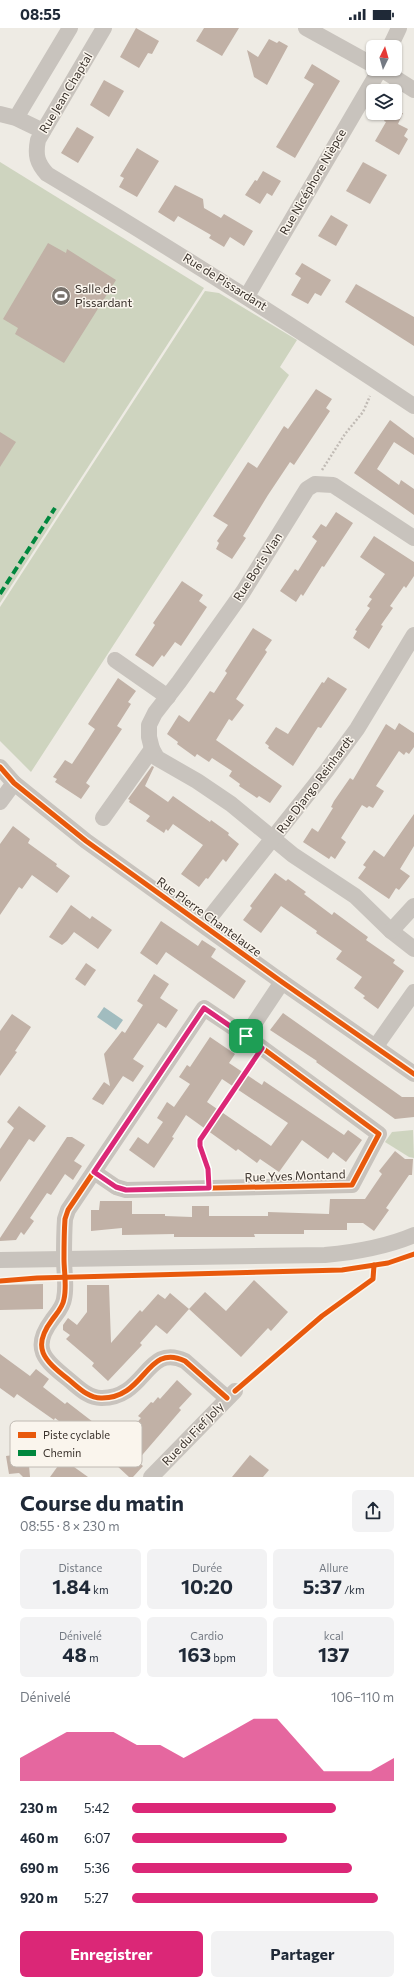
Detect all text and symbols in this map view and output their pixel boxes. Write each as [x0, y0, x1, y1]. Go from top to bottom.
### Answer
text: 08:55 [20, 5, 61, 23]
north arrow [366, 40, 402, 76]
map controls [366, 40, 402, 120]
street label: Rue Jean Chaptal [36, 50, 95, 136]
button: layers [366, 84, 402, 120]
street label: Rue Nicéphore Nièpce [276, 126, 348, 237]
street label: Rue de Pissardant [181, 250, 270, 313]
place label: Salle de Pissardant [75, 281, 132, 309]
sports icon: Salle de Pissardant [50, 285, 72, 307]
street label: Rue Boris Vian [230, 530, 284, 603]
street label: Rue Django Reinhardt [273, 733, 355, 836]
street label: Rue Pierre Chantelauze [155, 874, 265, 959]
pin [229, 1019, 263, 1053]
icon: arrive [235, 1025, 257, 1047]
street label: Rue Yves Montand [244, 1166, 346, 1184]
street label: Rue du Fief Joly [159, 1399, 227, 1469]
legend [10, 1421, 142, 1467]
text: Piste cyclable [43, 1428, 110, 1441]
text: Chemin [43, 1446, 81, 1459]
text: Course du matin [20, 1489, 184, 1516]
button: share [352, 1490, 394, 1532]
text: 08:55 · 8 × 230 m [20, 1518, 120, 1534]
text: Distance [58, 1561, 102, 1574]
text: Durée [192, 1561, 222, 1574]
text: Allure [319, 1561, 348, 1574]
text: 1.84 [52, 1574, 91, 1598]
text: 10:20 [181, 1574, 233, 1598]
text: 5:37 [303, 1574, 342, 1598]
text: km [91, 1583, 109, 1596]
text: /km [342, 1583, 365, 1596]
text: Dénivelé [59, 1629, 102, 1642]
text: Cardio [190, 1629, 224, 1642]
text: kcal [324, 1629, 344, 1642]
text: 48 [62, 1642, 87, 1666]
text: 163 [178, 1642, 211, 1666]
text: 137 [318, 1642, 349, 1666]
text: m [87, 1651, 99, 1664]
text: bpm [211, 1651, 236, 1664]
text: Dénivelé [20, 1689, 71, 1705]
text: 106–110 m [331, 1689, 394, 1705]
text: 230 m [20, 1800, 57, 1816]
text: 5:42 [84, 1800, 109, 1816]
text: 460 m [20, 1830, 58, 1846]
text: 6:07 [84, 1830, 110, 1846]
text: 690 m [20, 1860, 58, 1876]
text: 5:36 [84, 1860, 110, 1876]
text: 920 m [20, 1890, 58, 1906]
text: 5:27 [84, 1890, 109, 1906]
button: Enregistrer [20, 1931, 203, 1977]
button: Partager [211, 1931, 394, 1977]

